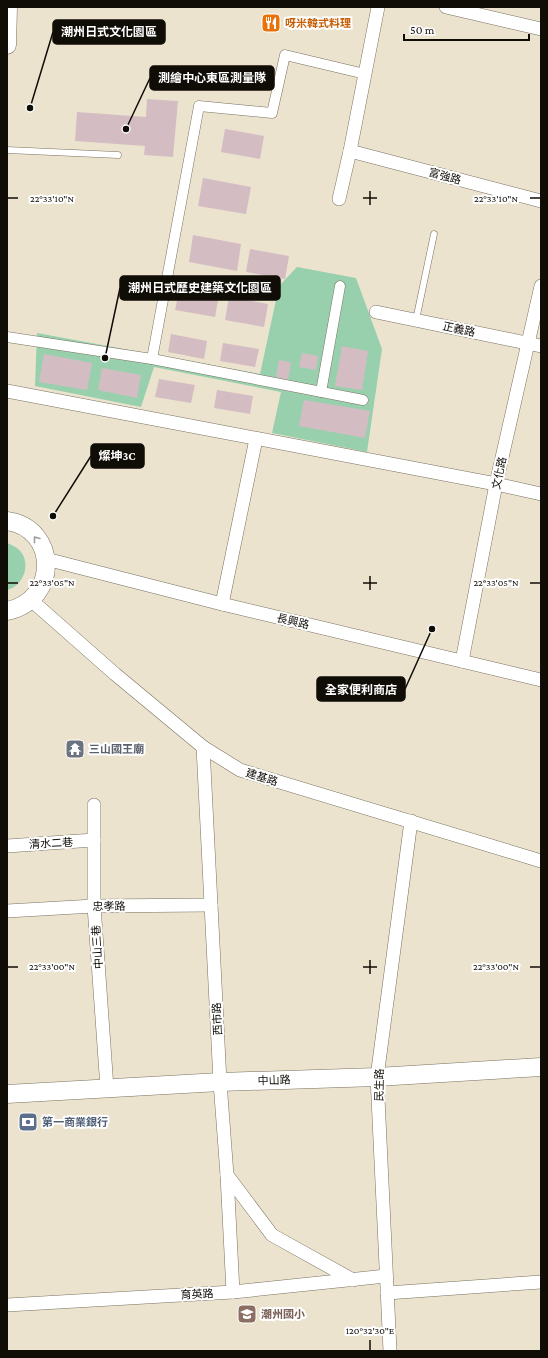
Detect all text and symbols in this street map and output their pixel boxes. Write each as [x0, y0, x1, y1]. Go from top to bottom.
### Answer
restaurant icon: 呀米韓式料理 [260, 12, 282, 34]
scale bar [404, 16, 529, 42]
place label: 呀米韓式料理 [285, 17, 351, 29]
callout: 潮州日式文化園區 [53, 20, 165, 44]
text: 50 m [410, 23, 435, 37]
text: 潮州日式文化園區 [61, 25, 157, 39]
callout: 測繪中心東區測量隊 [150, 66, 274, 90]
text: 測繪中心東區測量隊 [158, 71, 266, 85]
street label: 富強路 [428, 166, 462, 186]
text: 22°33'10"N [30, 193, 74, 204]
text: 22°33'10"N [474, 193, 518, 204]
callout: 潮州日式歷史建築文化園區 [120, 276, 280, 300]
text: 潮州日式歷史建築文化園區 [128, 281, 272, 295]
street label: 正義路 [442, 320, 476, 338]
callout: 燦坤3C [91, 444, 144, 468]
text: 燦坤3C [98, 449, 136, 463]
street label: 文化路 [490, 456, 508, 490]
one-way arrow [34, 537, 41, 544]
text: 22°33'05"N [29, 577, 75, 588]
text: 22°33'05"N [473, 577, 519, 588]
street label: 長興路 [276, 611, 310, 631]
callout: 全家便利商店 [317, 677, 405, 701]
text: 全家便利商店 [325, 683, 397, 697]
temple icon: 三山國王廟 [64, 738, 86, 760]
place label: 三山國王廟 [89, 743, 144, 755]
street label: 建基路 [244, 766, 280, 788]
street label: 清水二巷 [29, 836, 73, 850]
street label: 忠孝路 [92, 900, 126, 912]
street label: 中山三巷 [89, 925, 105, 969]
text: 22°33'00"N [29, 961, 75, 972]
text: 22°33'00"N [473, 961, 519, 972]
street label: 西市路 [210, 1002, 224, 1036]
street label: 民生路 [373, 1068, 385, 1102]
street label: 中山路 [257, 1073, 291, 1087]
bank icon: 第一商業銀行 [17, 1111, 39, 1133]
place label: 第一商業銀行 [42, 1116, 108, 1128]
street label: 育英路 [180, 1287, 214, 1301]
school or university icon: 潮州國小 [236, 1303, 258, 1325]
place label: 潮州國小 [261, 1308, 305, 1320]
text: 120°32'30"E [346, 1325, 395, 1336]

